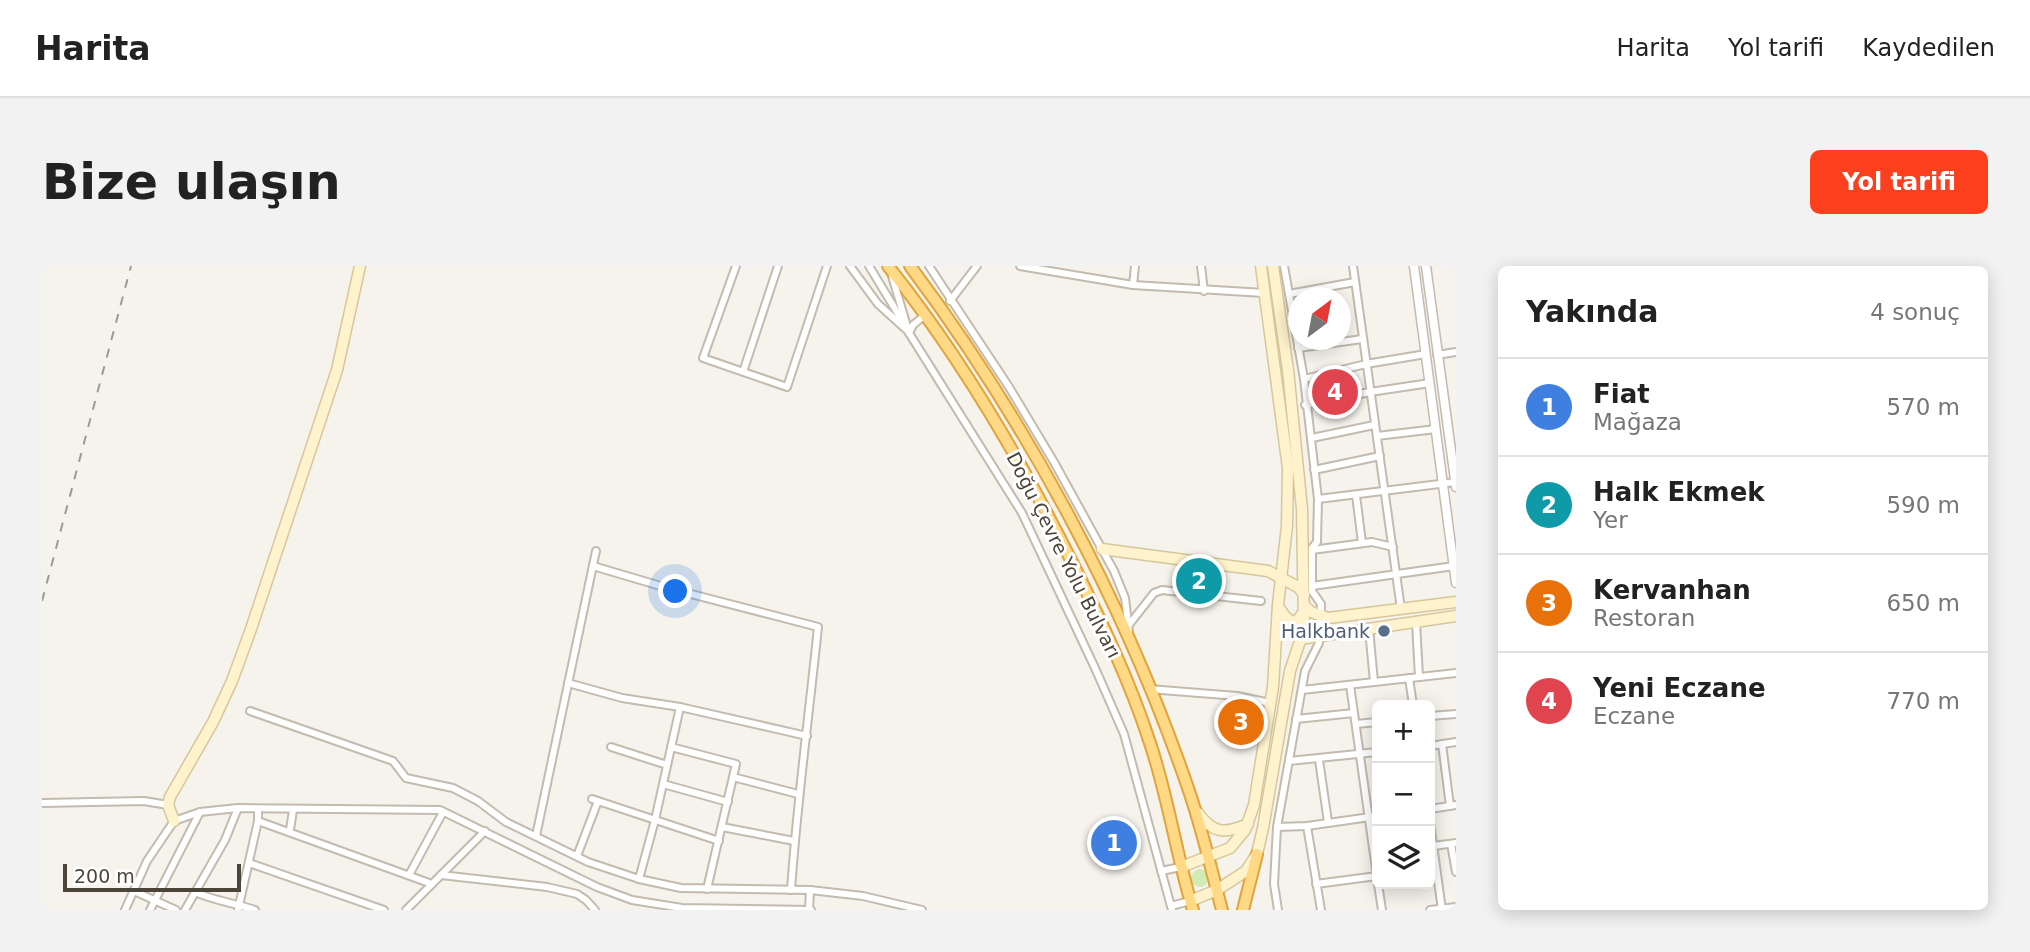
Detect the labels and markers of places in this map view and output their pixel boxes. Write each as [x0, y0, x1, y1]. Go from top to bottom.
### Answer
pin: 4 [1312, 366, 1358, 418]
pin: 2 [1176, 555, 1222, 607]
place label: Halkbank [1281, 620, 1370, 642]
marker: Halkbank [1376, 623, 1392, 639]
pin: 3 [1218, 696, 1264, 748]
pin: 1 [1091, 817, 1137, 869]

